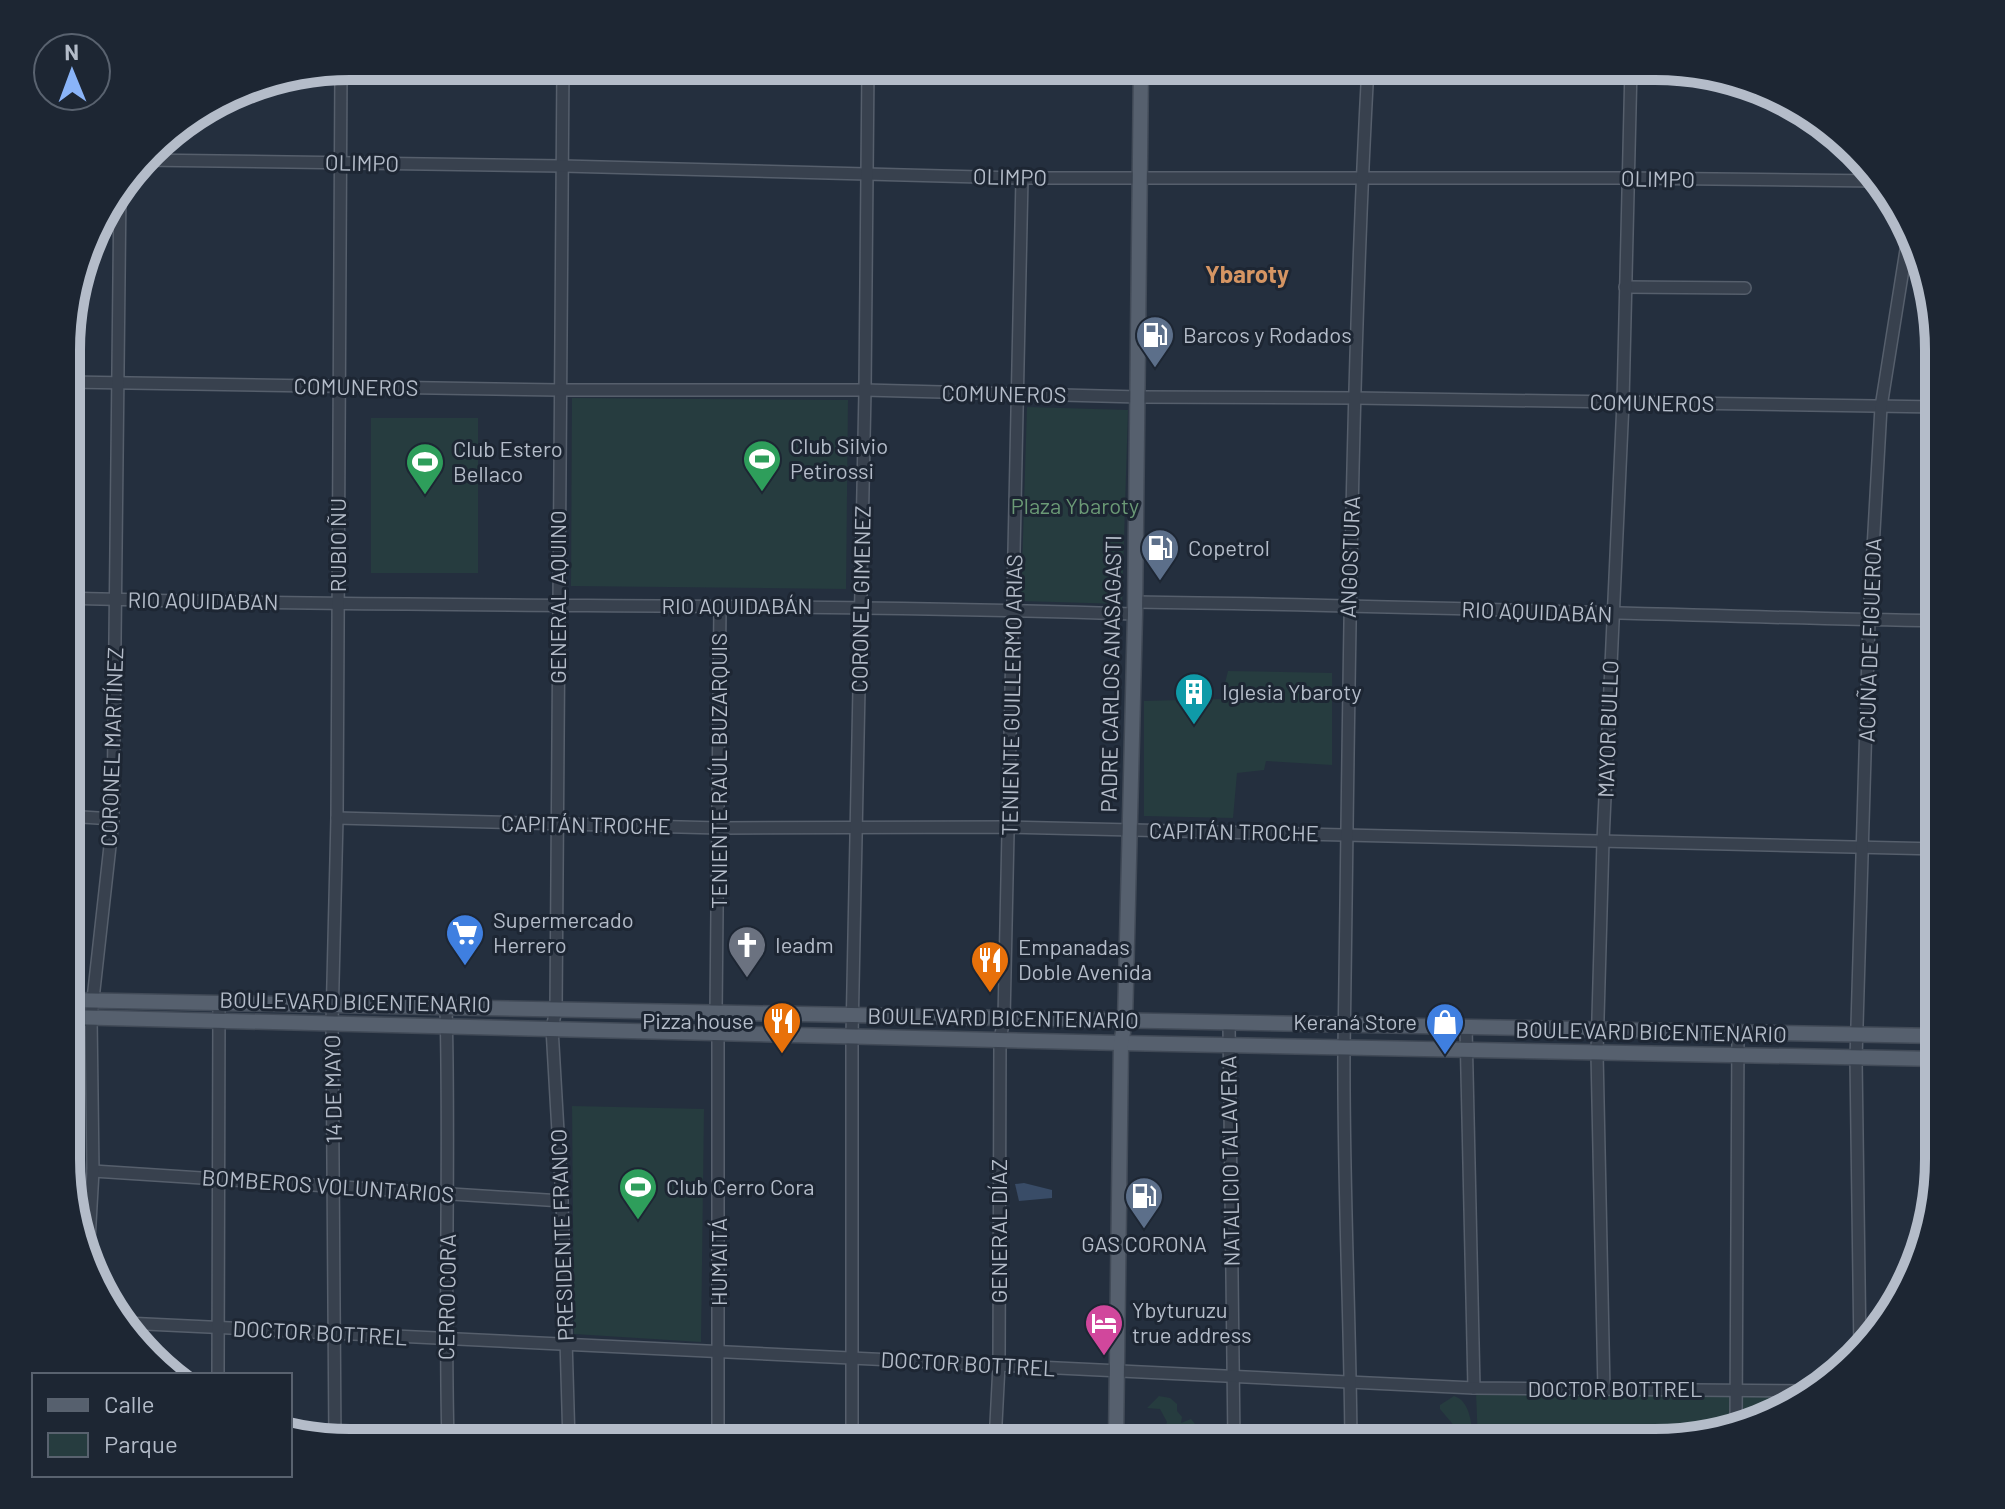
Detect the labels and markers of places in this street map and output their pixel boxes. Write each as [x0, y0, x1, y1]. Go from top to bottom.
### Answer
fuel station icon: Barcos y Rodados [1134, 314, 1176, 369]
place label: Barcos y Rodados [1183, 321, 1352, 347]
place label: Club Silvio Petirossi [790, 432, 888, 483]
place label: Club Estero Bellaco [453, 435, 563, 486]
sports icon: Club Silvio Petirossi [741, 438, 783, 493]
sports icon: Club Estero Bellaco [404, 441, 446, 496]
fuel station icon: Copetrol [1139, 527, 1181, 582]
place label: Copetrol [1188, 534, 1270, 560]
building icon: Iglesia Ybaroty [1173, 671, 1215, 726]
place label: Iglesia Ybaroty [1222, 678, 1362, 704]
place label: Supermercado Herrero [493, 906, 634, 957]
supermarket icon: Supermercado Herrero [444, 912, 486, 967]
church icon: Ieadm [726, 924, 768, 979]
place label: Ieadm [775, 931, 834, 957]
place label: Empanadas Doble Avenida [1018, 933, 1152, 984]
restaurant icon: Empanadas Doble Avenida [969, 939, 1011, 994]
restaurant icon: Pizza house [761, 1000, 803, 1055]
shop icon: Keraná Store [1424, 1001, 1466, 1056]
place label: Pizza house [642, 1007, 754, 1033]
place label: Keraná Store [1293, 1008, 1417, 1034]
sports icon: Club Cerro Cora [617, 1166, 659, 1221]
place label: Club Cerro Cora [666, 1173, 815, 1199]
fuel station icon: GAS CORONA [1123, 1175, 1165, 1230]
place label: GAS CORONA [1081, 1230, 1207, 1256]
place label: Ybyturuzu true address [1132, 1296, 1251, 1347]
hotel icon: Ybyturuzu true address [1083, 1302, 1125, 1357]

